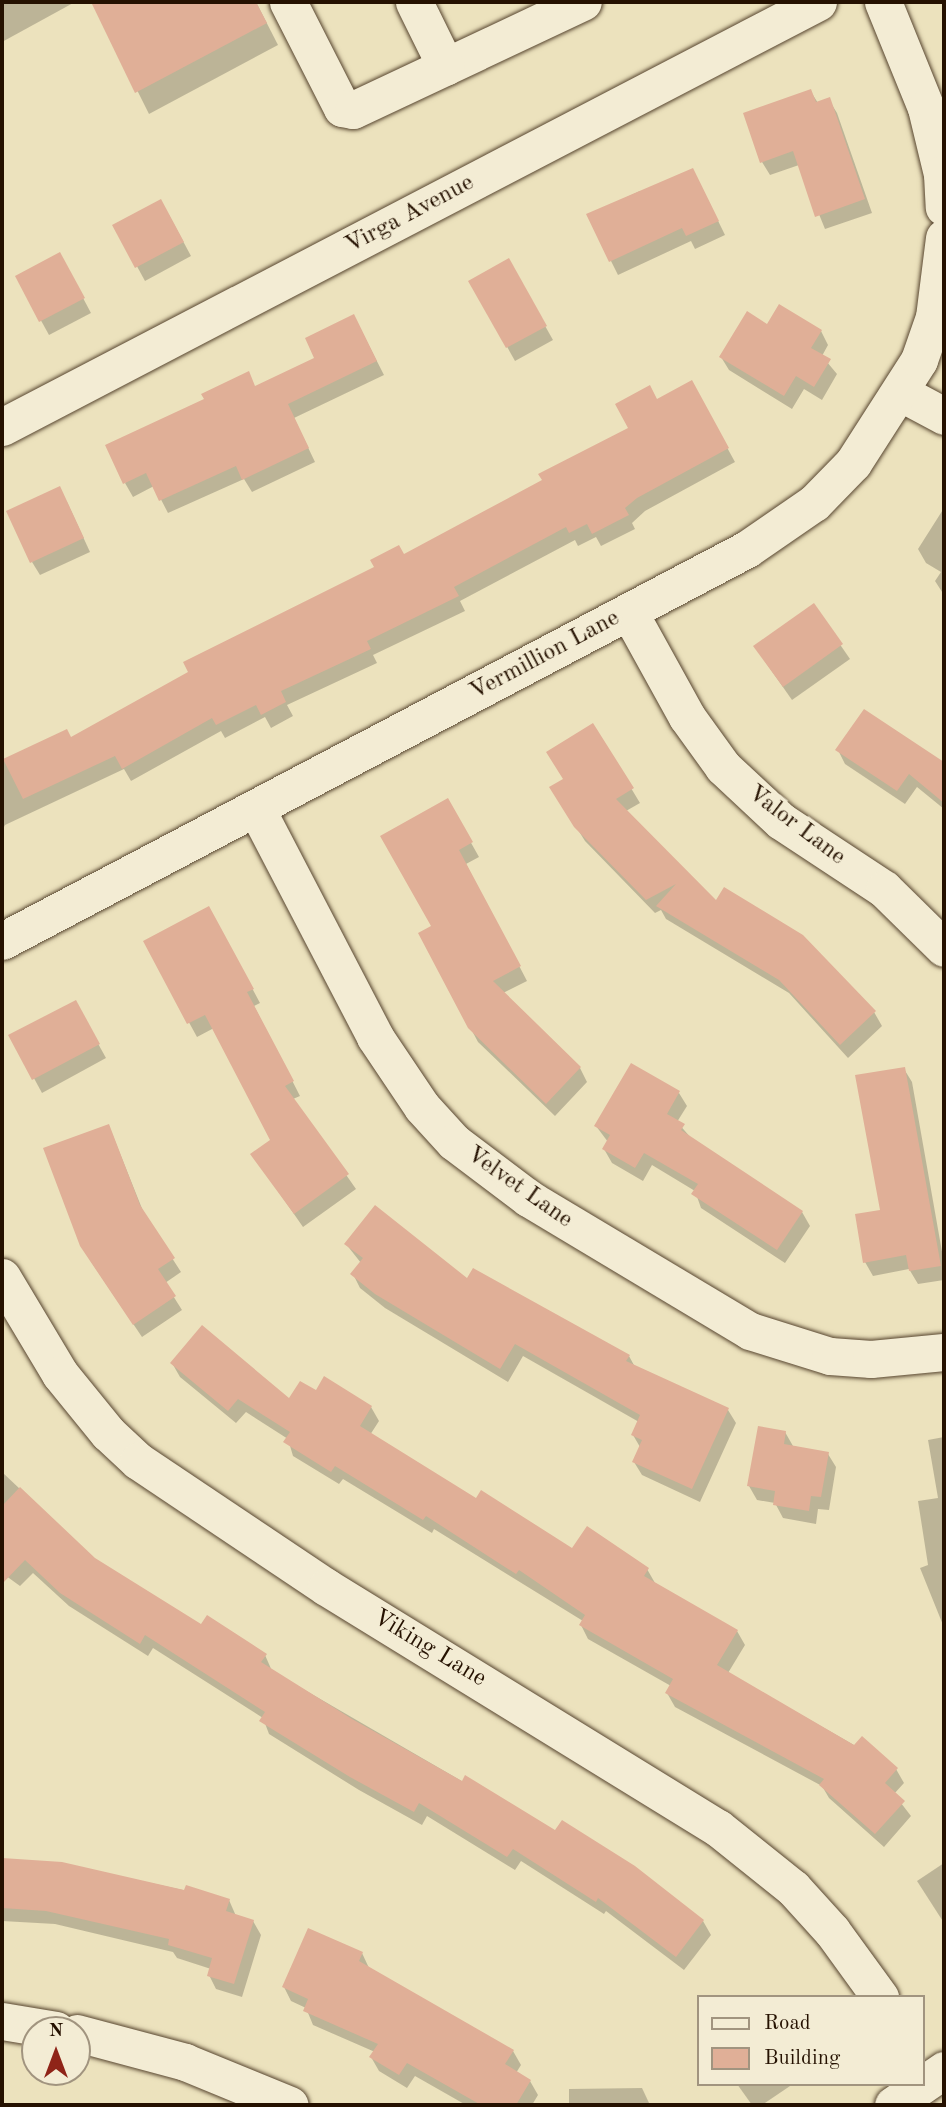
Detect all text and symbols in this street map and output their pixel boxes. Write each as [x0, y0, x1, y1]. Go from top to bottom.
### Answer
street label: Virga Avenue [341, 169, 479, 261]
street label: Vermillion Lane [465, 604, 625, 708]
street label: Valor Lane [741, 780, 851, 872]
street label: Velvet Lane [460, 1141, 578, 1235]
street label: Viking Lane [367, 1604, 491, 1694]
legend [698, 1995, 925, 2086]
text: Road [764, 2013, 811, 2034]
north arrow [21, 2016, 91, 2086]
text: N [49, 2022, 63, 2041]
text: Building [764, 2048, 840, 2069]

